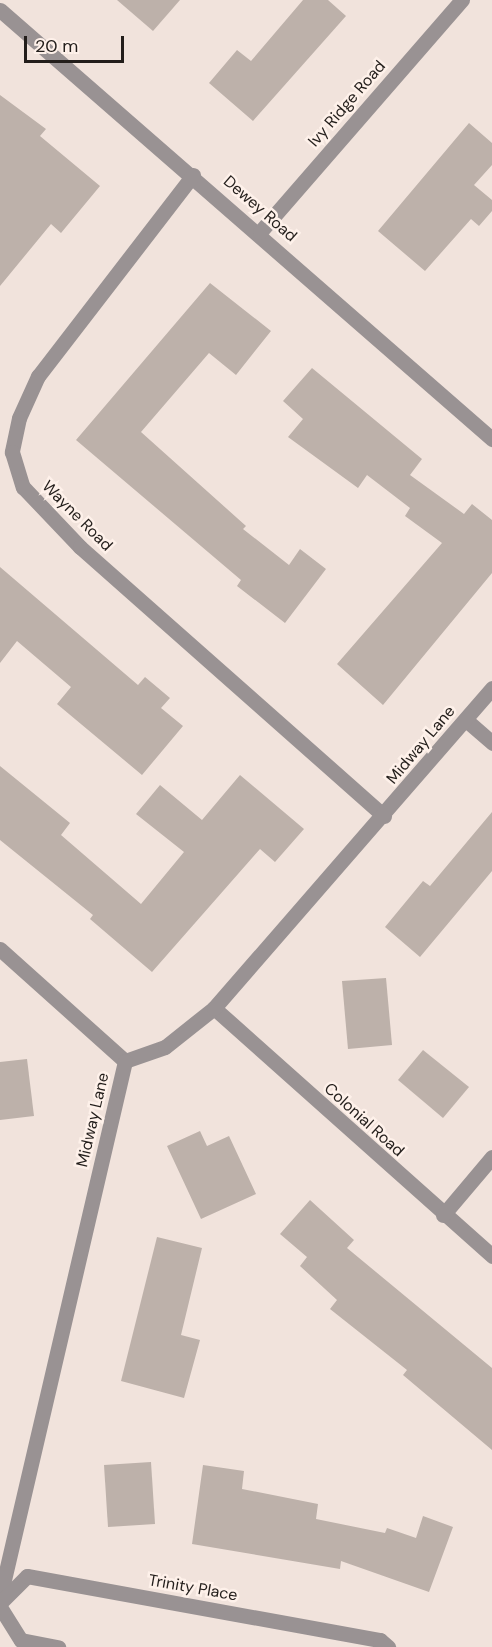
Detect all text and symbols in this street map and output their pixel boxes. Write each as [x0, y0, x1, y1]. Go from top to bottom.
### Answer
scale bar [27, 24, 128, 62]
text: 20 m [35, 34, 78, 58]
street label: Ivy Ridge Road [304, 57, 390, 151]
street label: Dewey Road [219, 172, 301, 246]
street label: Wayne Road [38, 477, 116, 555]
street label: Midway Lane [383, 702, 459, 788]
street label: Midway Lane [73, 1071, 113, 1169]
street label: Colonial Road [320, 1079, 408, 1161]
street label: Trinity Place [147, 1571, 239, 1605]

